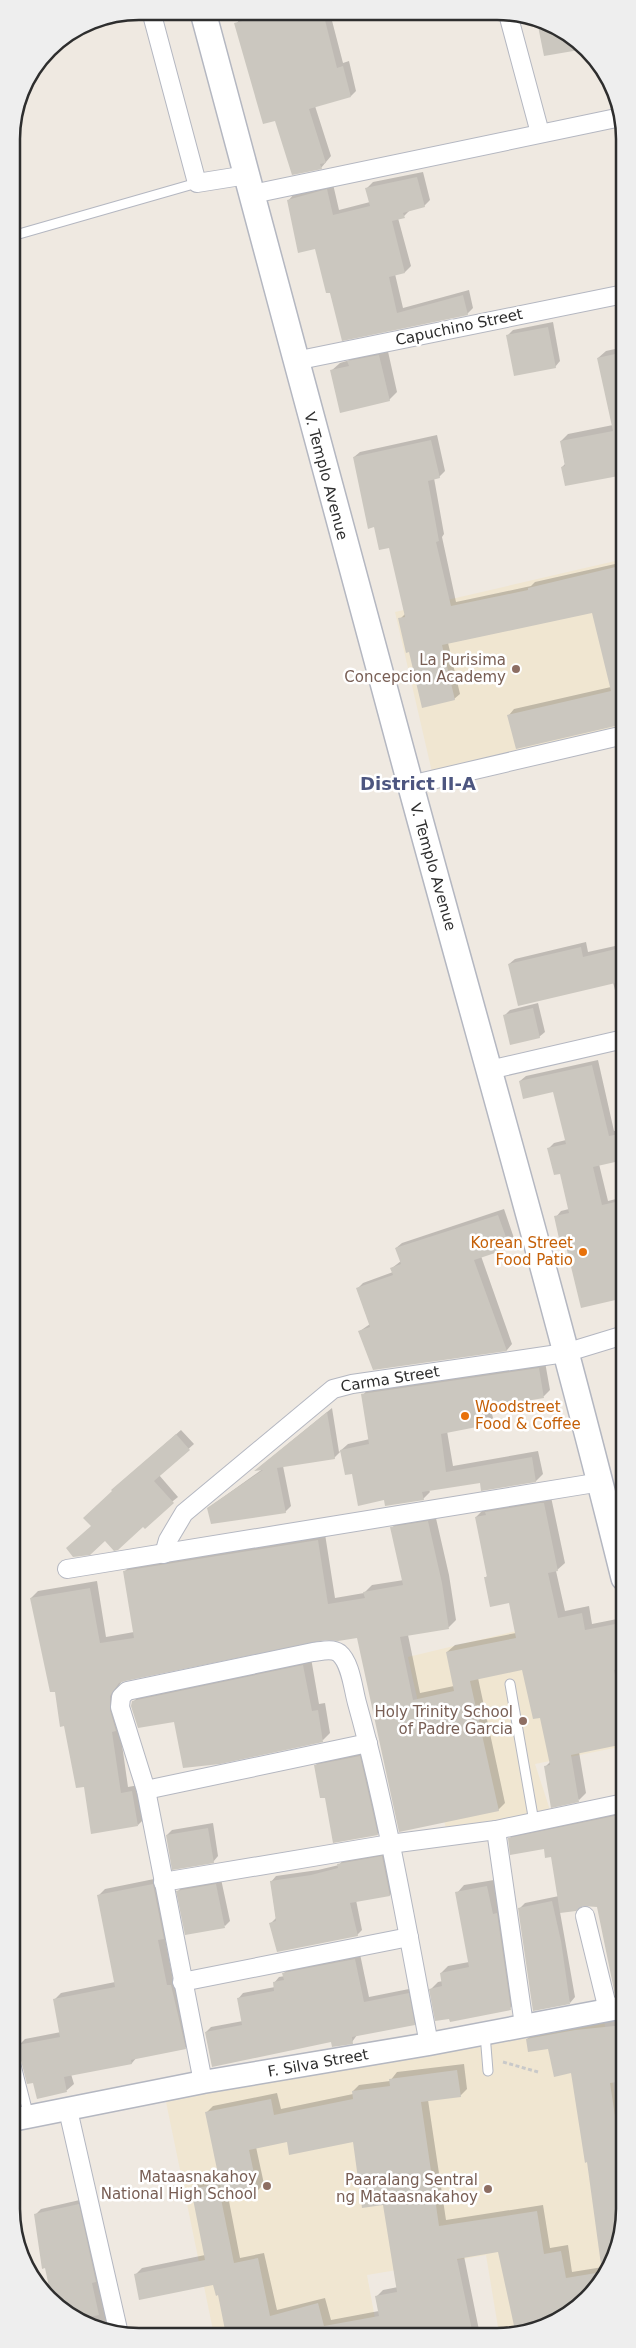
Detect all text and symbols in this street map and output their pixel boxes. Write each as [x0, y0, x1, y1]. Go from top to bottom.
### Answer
street label: Capuchino Street [394, 305, 524, 349]
street label: V. Templo Avenue [300, 410, 352, 542]
place label: La Purisima Concepcion Academy [344, 651, 506, 686]
marker: La Purisima Concepcion Academy [510, 663, 522, 675]
district label: District II-A [360, 773, 476, 794]
street label: V. Templo Avenue [406, 801, 460, 933]
place label: Korean Street Food Patio [471, 1234, 573, 1269]
marker: Korean Street Food Patio [577, 1246, 589, 1258]
street label: Carma Street [339, 1362, 441, 1396]
place label: Woodstreet Food & Coffee [475, 1398, 581, 1433]
marker: Woodstreet Food & Coffee [459, 1410, 471, 1422]
place label: Holy Trinity School of Padre Garcia [374, 1703, 513, 1738]
marker: Holy Trinity School of Padre Garcia [517, 1715, 529, 1727]
street label: F. Silva Street [266, 2045, 370, 2081]
place label: Mataasnakahoy National High School [101, 2168, 257, 2203]
place label: Paaralang Sentral ng Mataasnakahoy [336, 2171, 478, 2206]
marker: Mataasnakahoy National High School [261, 2180, 273, 2192]
marker: Paaralang Sentral ng Mataasnakahoy [482, 2183, 494, 2195]

